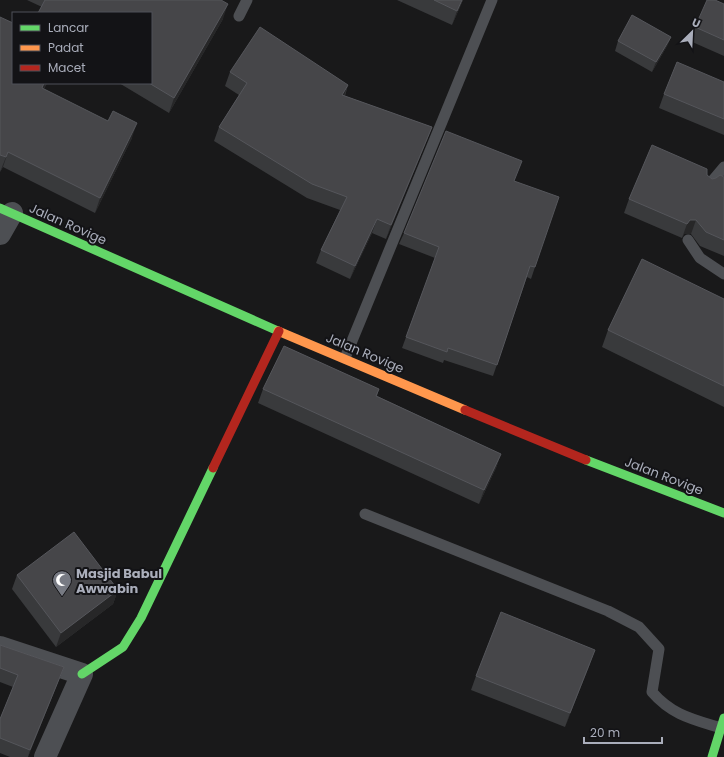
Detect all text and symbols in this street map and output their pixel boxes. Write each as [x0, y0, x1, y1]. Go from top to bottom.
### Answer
legend [12, 12, 152, 84]
north arrow [672, 12, 712, 52]
text: U [689, 14, 703, 32]
text: Lancar [48, 19, 89, 36]
text: Padat [48, 39, 84, 56]
text: Macet [48, 59, 86, 76]
street label: Jalan Rovige [26, 198, 110, 250]
street label: Jalan Rovige [323, 328, 407, 378]
street label: Jalan Rovige [622, 452, 706, 500]
place label: Masjid Babul Awwabin [76, 564, 162, 598]
mosque icon: Masjid Babul Awwabin [51, 569, 73, 597]
scale bar [584, 719, 662, 745]
text: 20 m [590, 724, 620, 741]

